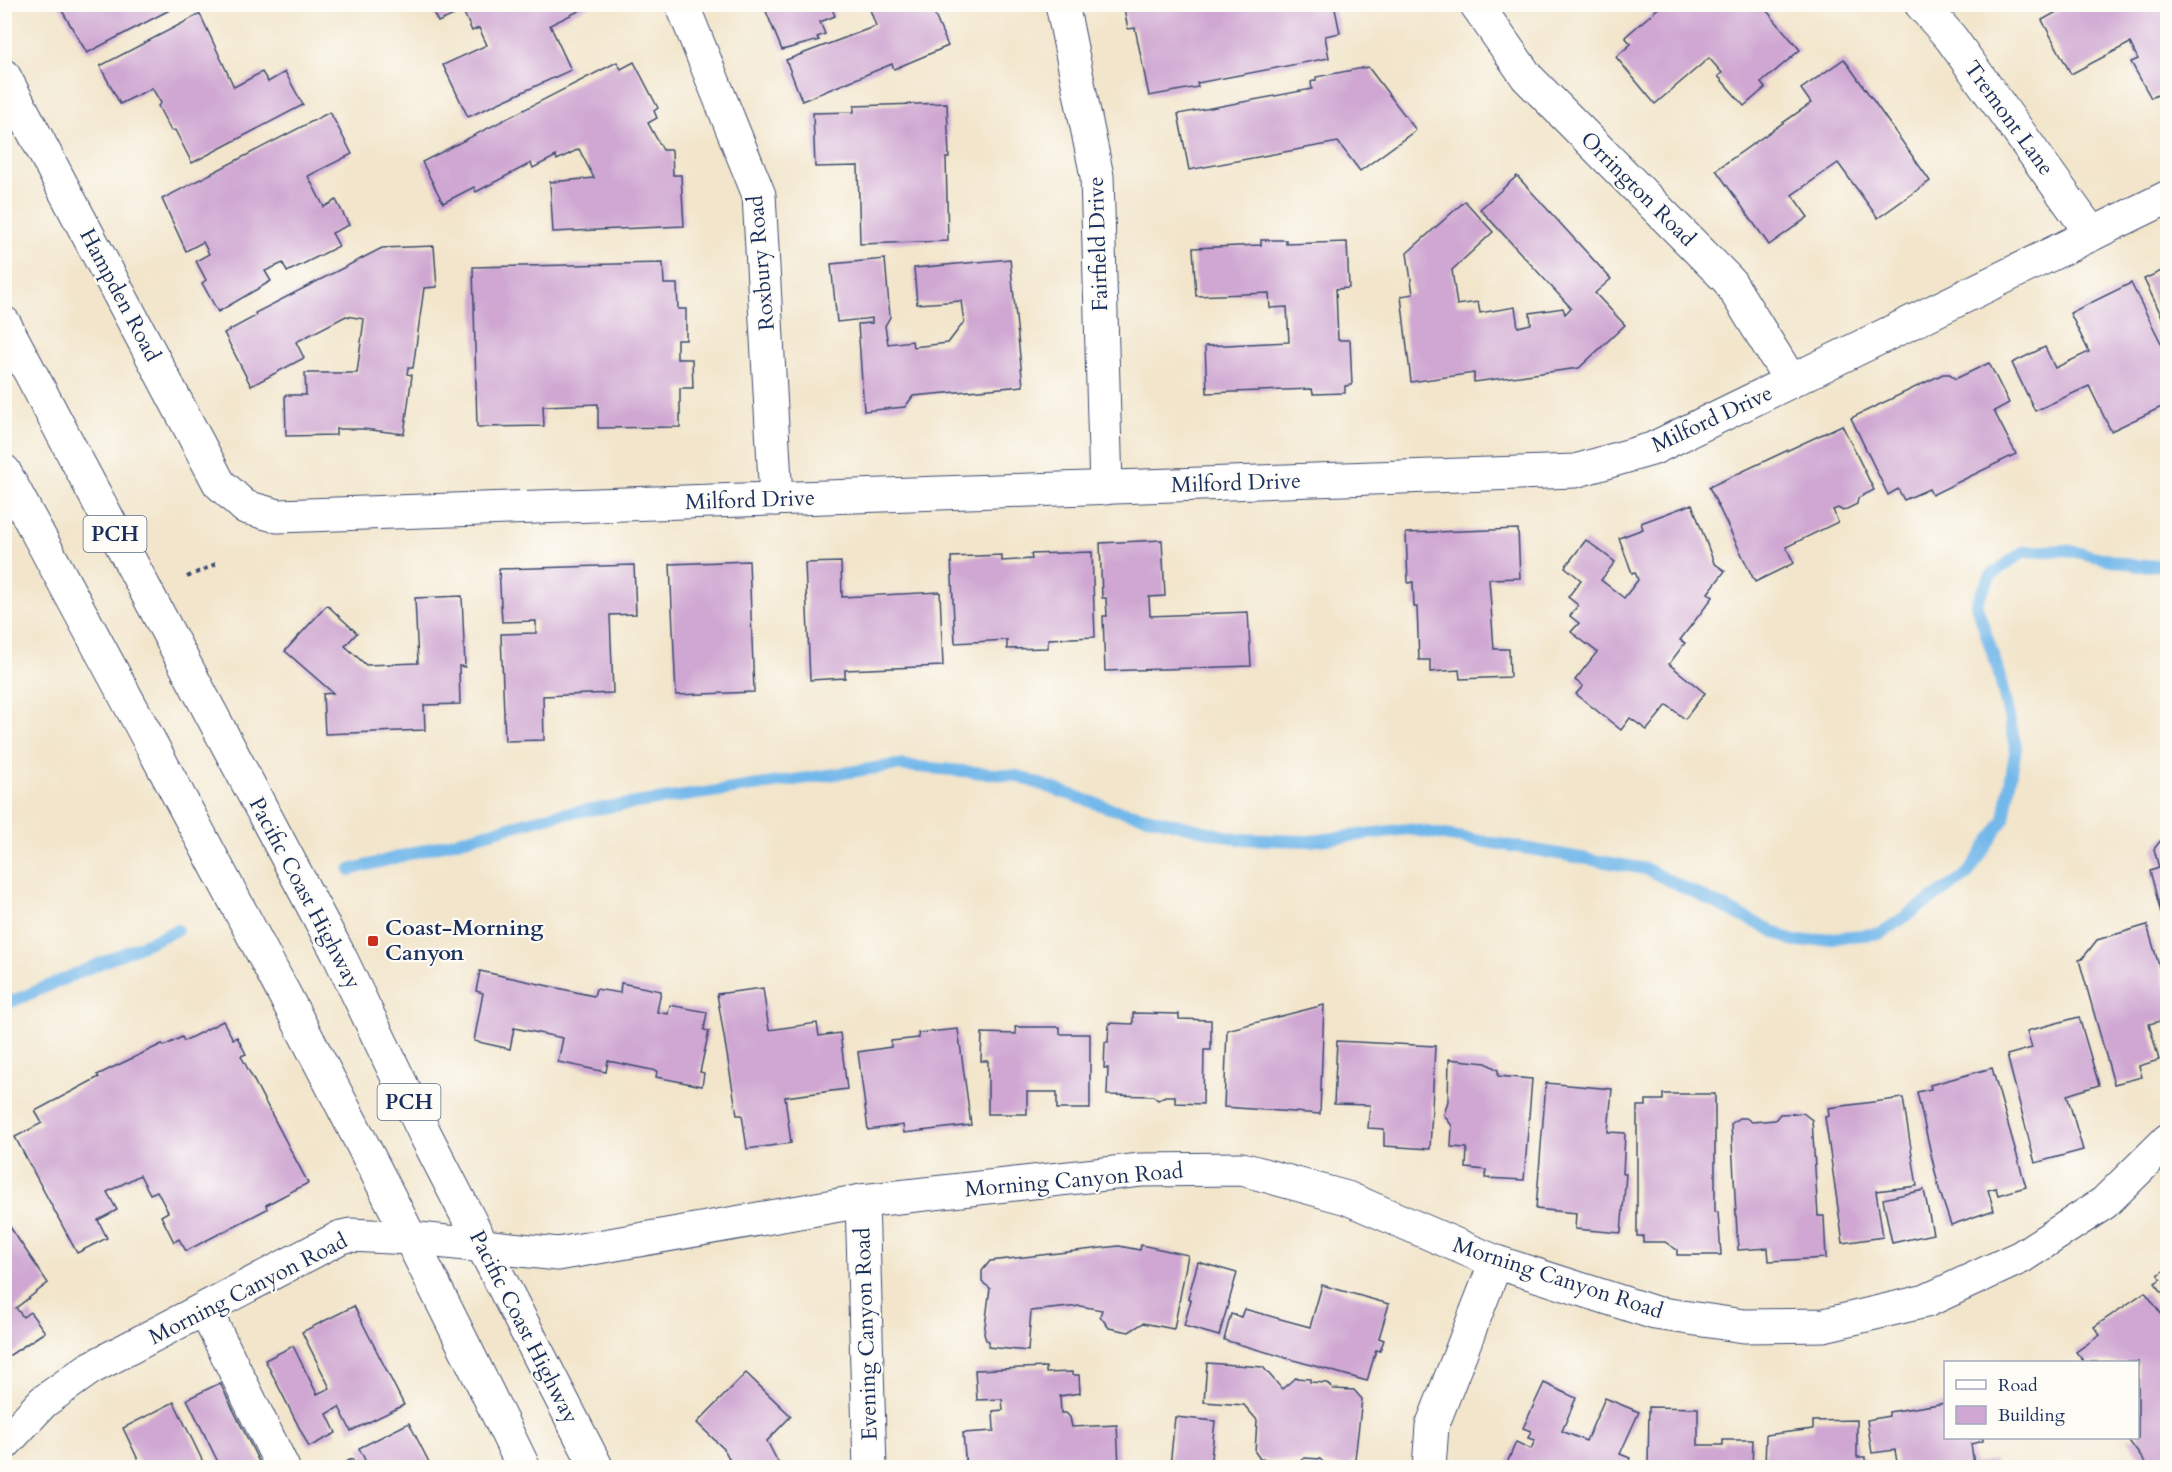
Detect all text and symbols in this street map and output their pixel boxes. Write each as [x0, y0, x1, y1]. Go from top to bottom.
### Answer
street label: Tremont Lane [1957, 54, 2061, 182]
street label: Orrington Road [1574, 125, 1702, 253]
street label: Fairfield Drive [1081, 176, 1115, 312]
street label: Roxbury Road [740, 194, 782, 332]
street label: Hampden Road [72, 223, 168, 367]
street label: Milford Drive [1647, 378, 1777, 460]
street label: Milford Drive [1171, 466, 1301, 500]
street label: Milford Drive [685, 483, 815, 517]
road number: PCH [84, 516, 146, 552]
street label: Pacific Coast Highway [242, 792, 368, 995]
place label: Coast-Morning Canyon [385, 913, 544, 968]
marker: Coast-Morning Canyon [366, 934, 380, 948]
road number: PCH [378, 1084, 440, 1120]
street label: Morning Canyon Road [964, 1155, 1185, 1204]
street label: Pacific Coast Highway [462, 1225, 586, 1429]
street label: Morning Canyon Road [144, 1226, 353, 1352]
street label: Evening Canyon Road [847, 1227, 885, 1441]
street label: Morning Canyon Road [1449, 1230, 1667, 1326]
legend [1944, 1361, 2139, 1439]
text: Road [1998, 1373, 2038, 1398]
text: Building [1998, 1403, 2066, 1428]

